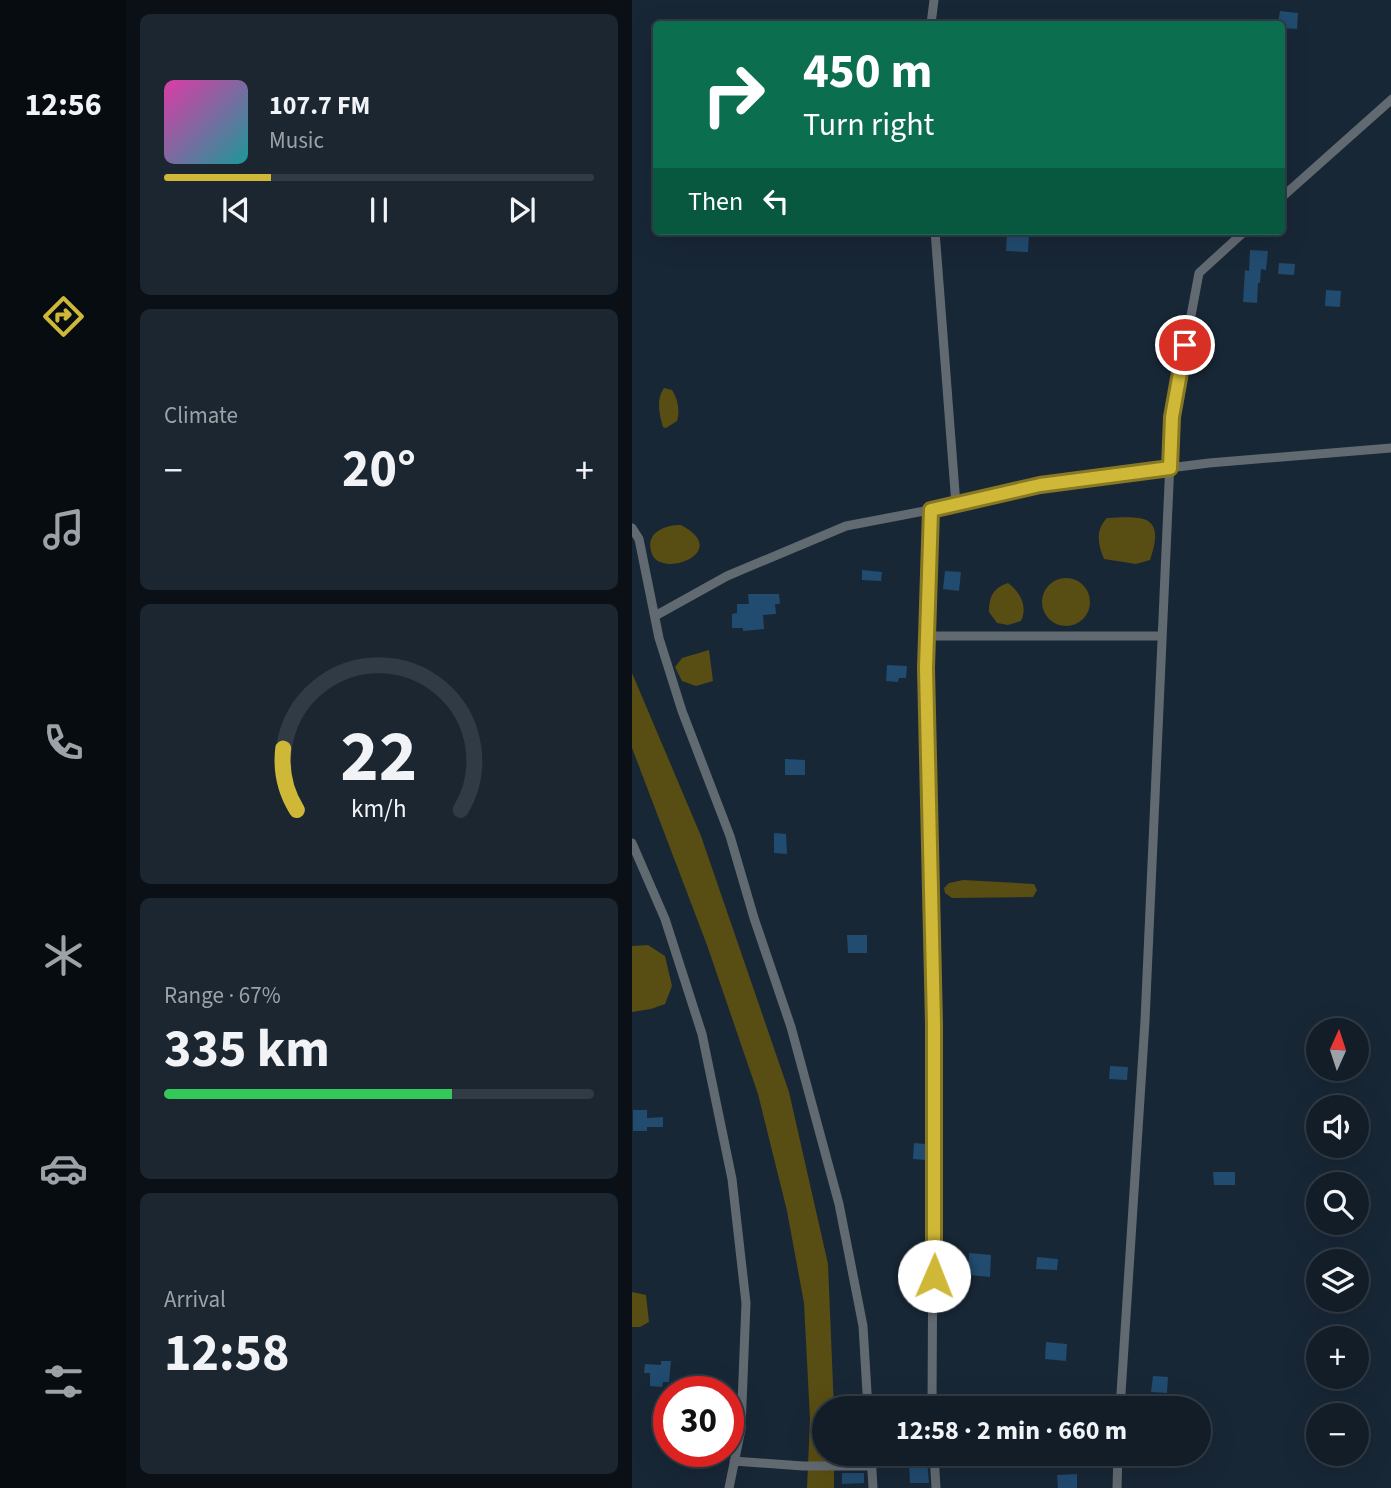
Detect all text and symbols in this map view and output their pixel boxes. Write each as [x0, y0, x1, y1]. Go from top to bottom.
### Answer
text: 450 m [803, 37, 932, 107]
icon: right [688, 49, 779, 140]
text: 12:56 [24, 82, 102, 128]
text: 107.7 FM [269, 87, 370, 124]
text: Turn right [803, 102, 934, 148]
text: Music [269, 124, 324, 157]
icon: left [757, 182, 795, 220]
text: Then [688, 183, 743, 220]
icon: previous [217, 191, 255, 229]
icon: pause [360, 191, 398, 229]
icon: next [503, 191, 541, 229]
icon: directions [39, 292, 88, 341]
pin [1155, 315, 1215, 375]
icon: arrive [1166, 326, 1204, 364]
text: Climate [164, 399, 238, 432]
text: 20° [342, 433, 416, 507]
text: − [164, 444, 183, 498]
text: + [575, 444, 594, 498]
icon: music [39, 505, 88, 554]
text: 22 [341, 705, 417, 809]
icon: phone [39, 718, 88, 767]
text: km/h [351, 791, 407, 827]
icon: climate [39, 931, 88, 980]
text: Range · 67% [164, 979, 281, 1012]
text: 335 km [164, 1013, 330, 1087]
north arrow [1306, 1018, 1369, 1082]
map controls [1306, 1018, 1369, 1466]
button: sound [1306, 1095, 1369, 1158]
icon: car [39, 1144, 88, 1193]
button: search [1306, 1172, 1369, 1235]
position arrow [897, 1239, 971, 1313]
button: layers [1306, 1249, 1369, 1312]
text: Arrival [164, 1283, 226, 1316]
text: 12:58 [164, 1317, 289, 1391]
button: + [1306, 1326, 1369, 1389]
icon: filters [39, 1357, 88, 1406]
speed limit sign: 30 [653, 1376, 744, 1467]
button: − [1306, 1403, 1369, 1466]
text: 12:58 · 2 min · 660 m [896, 1412, 1127, 1449]

